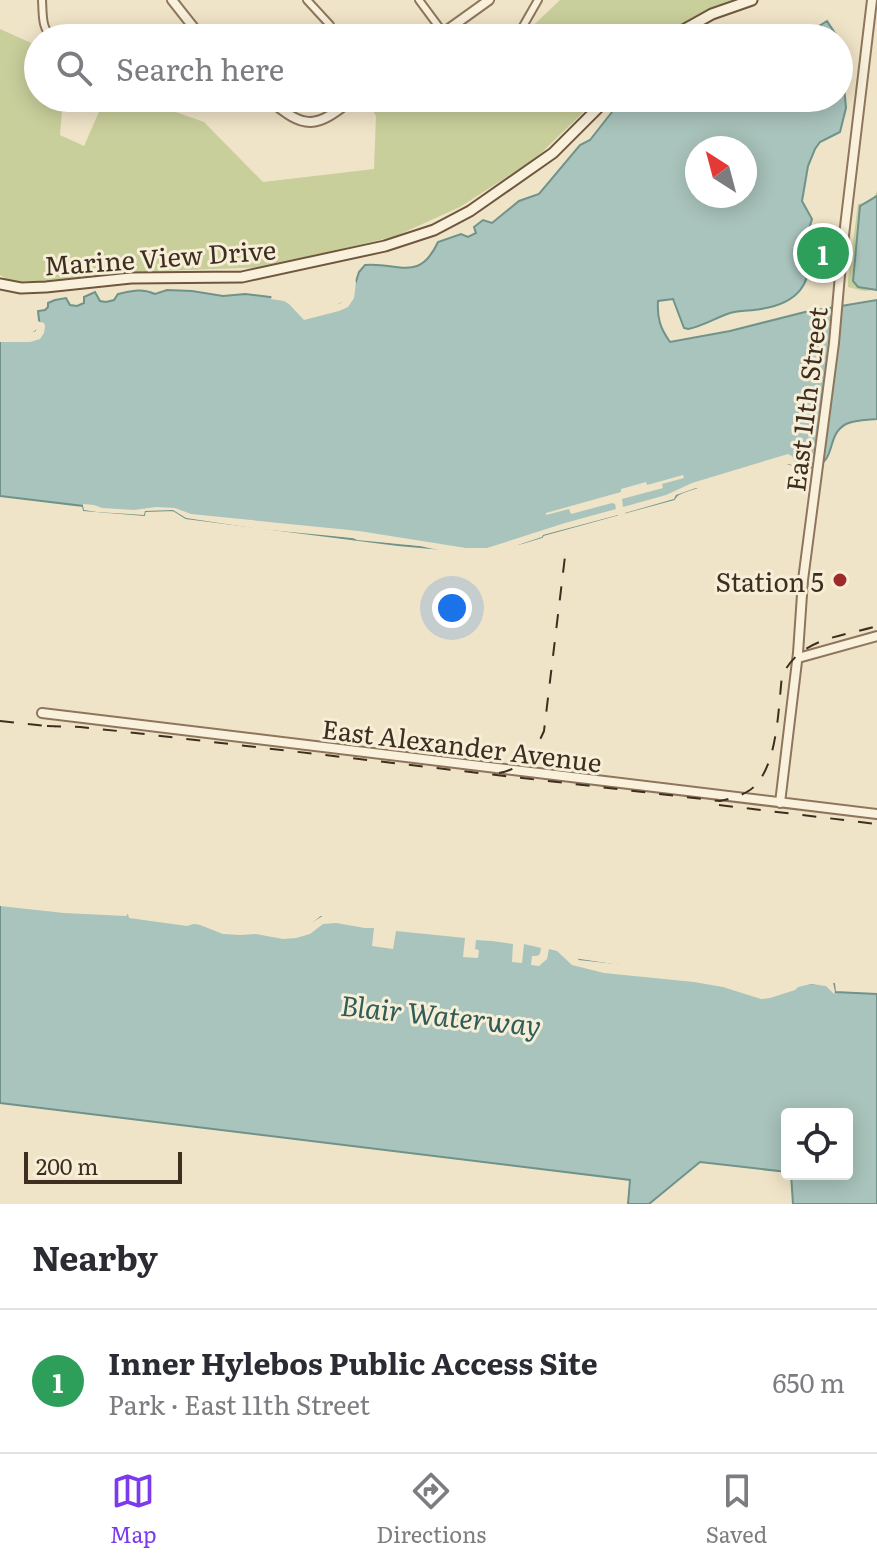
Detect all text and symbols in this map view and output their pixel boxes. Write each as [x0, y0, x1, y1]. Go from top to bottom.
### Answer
search box [24, 24, 853, 112]
icon: search [52, 46, 96, 90]
text: Search here [116, 46, 284, 90]
north arrow [685, 136, 757, 208]
pin: 1 [797, 223, 849, 283]
street label: Marine View Drive [43, 228, 277, 284]
street label: East 11th Street [774, 304, 836, 494]
place label: Station 5 [715, 561, 824, 600]
marker: Station 5 [831, 571, 849, 589]
your location [432, 588, 472, 628]
street label: East Alexander Avenue [320, 707, 604, 781]
water label: Blair Waterway [338, 983, 544, 1045]
map controls [781, 1108, 853, 1180]
button: locate [781, 1108, 853, 1180]
scale bar [24, 1148, 182, 1184]
text: 200 m [36, 1149, 98, 1182]
text: Nearby [32, 1231, 158, 1281]
text: Inner Hylebos Public Access Site [108, 1340, 598, 1384]
text: 1 [53, 1362, 63, 1401]
text: 650 m [772, 1362, 845, 1401]
text: Park · East 11th Street [108, 1384, 370, 1423]
tab: Map [110, 1469, 157, 1550]
tab: Directions [376, 1469, 486, 1550]
tab: Saved [706, 1469, 767, 1550]

